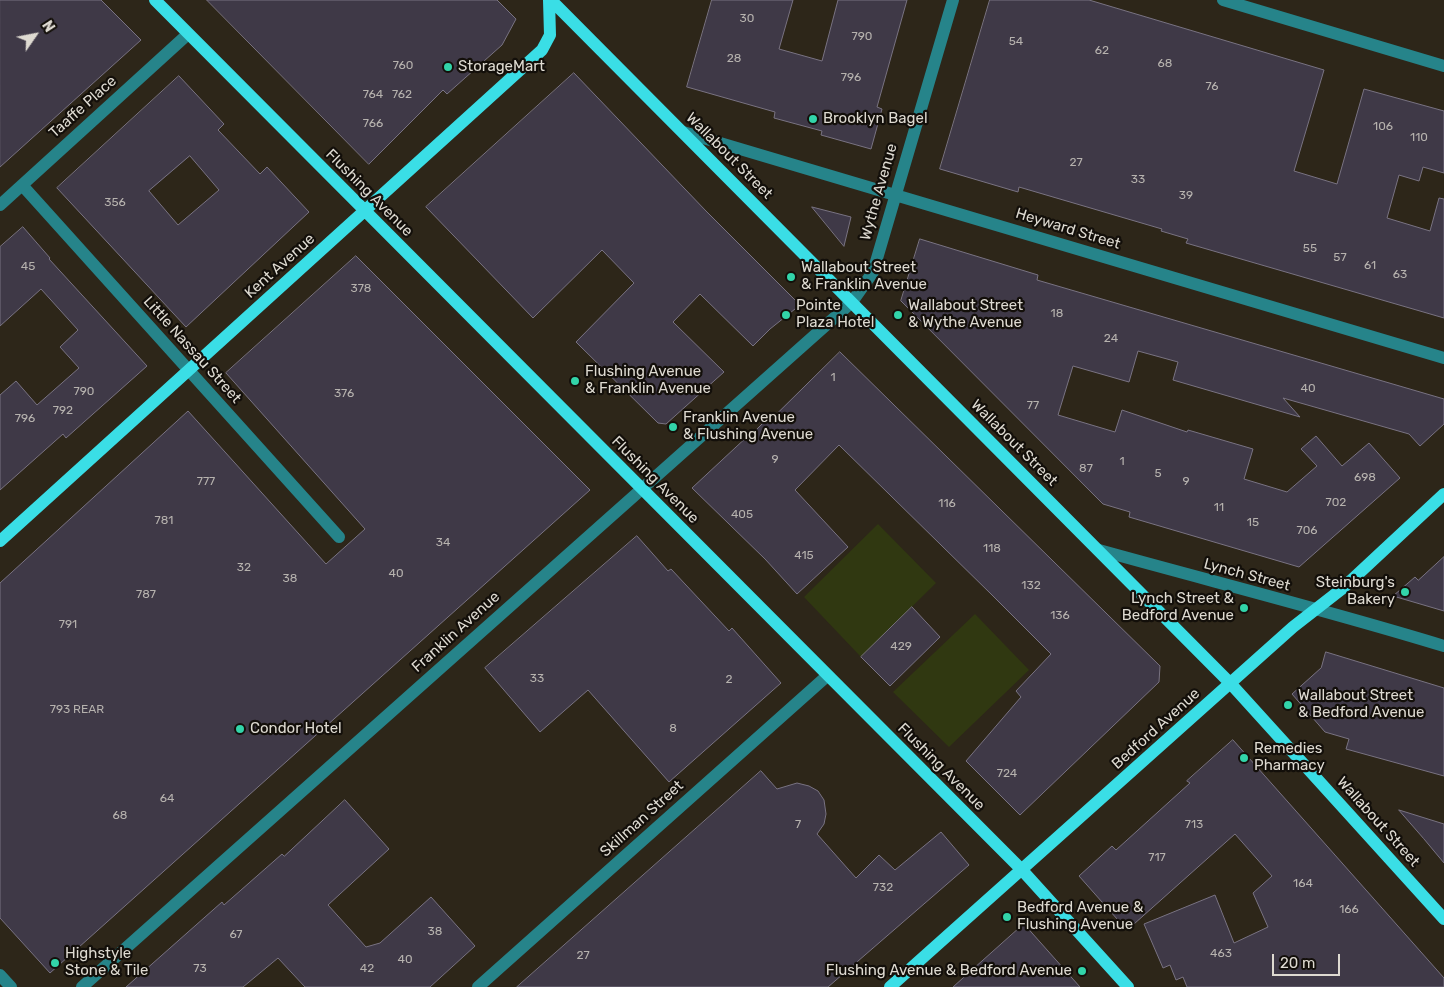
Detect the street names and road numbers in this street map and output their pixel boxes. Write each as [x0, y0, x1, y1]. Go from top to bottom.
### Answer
street label: Taaffe Place [46, 72, 120, 142]
street label: Wallabout Street [682, 109, 776, 203]
street label: Wythe Avenue [857, 142, 901, 242]
street label: Flushing Avenue [322, 146, 416, 240]
street label: Heyward Street [1013, 205, 1123, 253]
street label: Kent Avenue [241, 230, 319, 302]
street label: Little Nassau Street [139, 293, 245, 407]
street label: Wallabout Street [967, 396, 1061, 490]
street label: Flushing Avenue [608, 433, 702, 527]
street label: Lynch Street [1202, 555, 1292, 595]
street label: Franklin Avenue [408, 588, 504, 676]
street label: Bedford Avenue [1108, 685, 1204, 773]
street label: Flushing Avenue [894, 720, 988, 814]
street label: Wallabout Street [1333, 773, 1423, 871]
street label: Skillman Street [597, 777, 687, 861]

